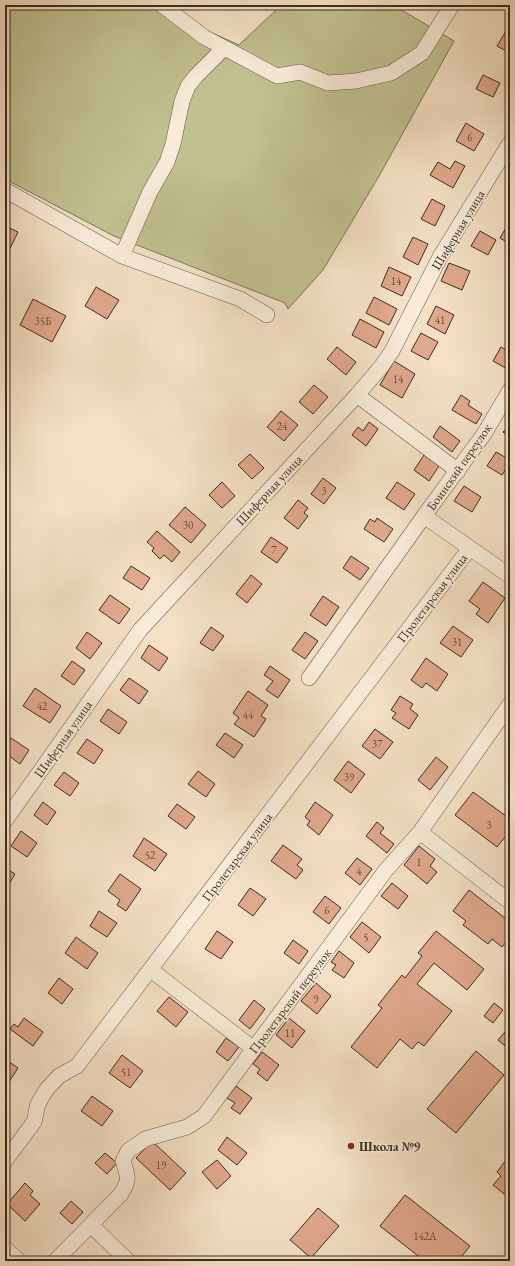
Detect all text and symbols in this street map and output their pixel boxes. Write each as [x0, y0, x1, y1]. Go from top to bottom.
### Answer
house number: 6 [467, 130, 473, 144]
street label: Шиферная улица [427, 186, 489, 273]
house number: 14 [391, 274, 402, 288]
house number: 41 [435, 313, 445, 327]
house number: 35Б [34, 314, 52, 328]
house number: 14 [393, 372, 404, 386]
house number: 24 [277, 419, 288, 433]
street label: Боинский переулок [422, 419, 496, 514]
street label: Шиферная улица [232, 451, 307, 529]
house number: 3 [321, 484, 327, 498]
house number: 30 [183, 518, 193, 532]
house number: 7 [271, 543, 277, 557]
street label: Пролетарская улица [393, 549, 472, 646]
house number: 31 [452, 635, 462, 649]
street label: Шиферная улица [30, 696, 96, 781]
house number: 42 [37, 699, 48, 713]
house number: 44 [243, 708, 254, 722]
house number: 37 [372, 737, 383, 751]
house number: 39 [344, 770, 355, 784]
street label: Пролетарская улица [198, 808, 277, 905]
house number: 3 [486, 818, 492, 832]
house number: 52 [145, 848, 156, 862]
house number: 1 [416, 855, 422, 869]
house number: 4 [356, 864, 362, 878]
house number: 6 [324, 903, 330, 917]
house number: 5 [363, 930, 369, 944]
street label: Пролетарский переулок [245, 944, 336, 1057]
house number: 9 [313, 992, 319, 1006]
house number: 11 [285, 1026, 295, 1040]
house number: 51 [121, 1065, 131, 1079]
place label: Школа №9 [359, 1138, 420, 1155]
marker: Школа №9 [346, 1141, 356, 1151]
house number: 19 [156, 1158, 167, 1172]
house number: 142А [413, 1229, 437, 1243]

